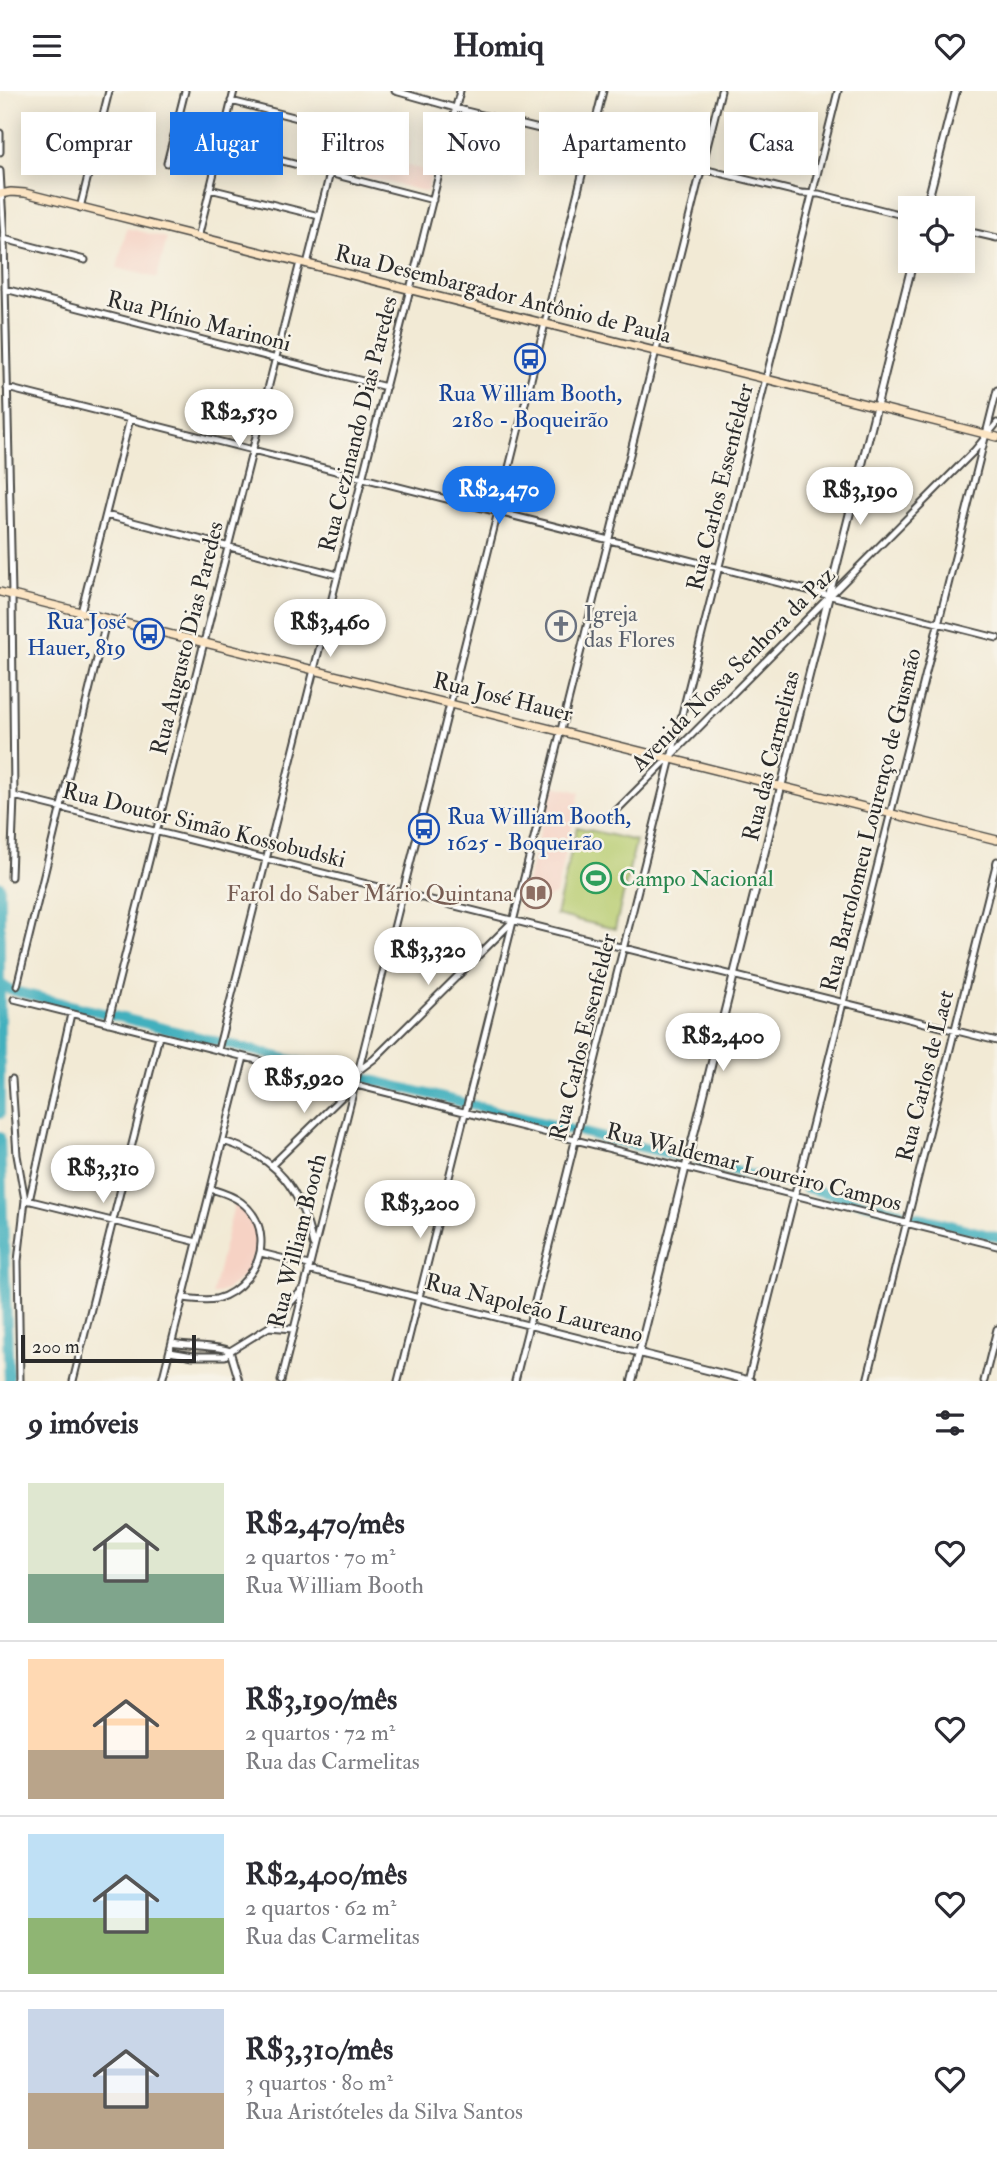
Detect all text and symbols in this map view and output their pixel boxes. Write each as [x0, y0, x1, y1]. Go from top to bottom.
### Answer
text: Homiq [453, 26, 544, 66]
icon: menu [28, 27, 66, 65]
icon: heart [931, 27, 969, 65]
chip: Comprar [21, 112, 156, 175]
chip: Alugar [170, 112, 283, 175]
chip: Filtros [297, 112, 409, 175]
chip: Novo [423, 112, 525, 175]
chip: Apartamento [539, 112, 710, 175]
chip: Casa [724, 112, 818, 175]
map controls [898, 196, 975, 273]
button: locate [898, 196, 975, 273]
street label: Rua Desembargador Antônio de Paula [332, 238, 675, 350]
street label: Rua Plínio Marinoni [104, 284, 294, 358]
street label: Rua Cezinando Dias Paredes [312, 293, 404, 555]
bus stop icon: Rua William Booth, 2180 - Boqueirão [513, 342, 547, 376]
place label: Rua William Booth, 2180 - Boqueirão [438, 379, 622, 434]
street label: Rua Carlos Essenfelder [680, 380, 760, 594]
pin: R$2,530 [174, 389, 304, 449]
text: R$2,530 [201, 397, 277, 426]
pin: R$2,470 [434, 467, 564, 526]
pin: R$3,190 [795, 467, 925, 527]
text: R$2,470 [458, 474, 540, 503]
text: R$3,190 [822, 475, 898, 504]
street label: Rua Augusto Dias Paredes [144, 518, 230, 758]
street label: Avenida Nossa Senhora da Paz [624, 561, 841, 778]
pin: R$3,460 [265, 599, 395, 659]
place label: Igreja das Flores [584, 599, 675, 654]
place label: Rua José Hauer, 819 [27, 607, 126, 662]
text: R$3,460 [290, 607, 370, 636]
church icon: Igreja das Flores [544, 609, 578, 643]
bus stop icon: Rua José Hauer, 819 [132, 617, 166, 651]
street label: Rua Bartolomeu Lourenço de Gusmão [814, 645, 928, 995]
street label: Rua José Hauer [430, 666, 576, 728]
street label: Rua das Carmelitas [736, 668, 806, 844]
street label: Rua Doutor Simão Kossobudski [59, 776, 349, 874]
place label: Rua William Booth, 1625 - Boqueirão [447, 802, 631, 857]
bus stop icon: Rua William Booth, 1625 - Boqueirão [407, 812, 441, 846]
sports icon: Campo Nacional [579, 861, 613, 895]
place label: Campo Nacional [619, 864, 774, 894]
library icon: Farol do Saber Mário Quintana [519, 876, 553, 910]
place label: Farol do Saber Mário Quintana [226, 879, 514, 908]
pin: R$3,320 [363, 927, 493, 987]
street label: Rua Carlos Essenfelder [543, 930, 623, 1144]
text: R$3,320 [390, 935, 466, 964]
street label: Rua Carlos de Laet [890, 987, 960, 1165]
pin: R$2,400 [658, 1013, 788, 1073]
text: R$2,400 [681, 1021, 765, 1050]
pin: R$5,920 [239, 1055, 369, 1115]
text: R$5,920 [264, 1063, 344, 1092]
street label: Rua Waldemar Loureiro Campos [603, 1116, 905, 1219]
pin: R$3,310 [38, 1145, 168, 1205]
street label: Rua William Booth [261, 1151, 333, 1331]
text: R$3,310 [67, 1153, 139, 1182]
pin: R$3,200 [355, 1181, 485, 1240]
text: R$3,200 [380, 1188, 460, 1217]
street label: Rua Napoleão Laureano [422, 1267, 646, 1350]
scale bar [21, 1332, 196, 1364]
text: 200 m [32, 1335, 80, 1359]
icon: filters [931, 1404, 969, 1442]
text: 9 imóveis [28, 1405, 139, 1442]
text: R$2,470/mês [245, 1505, 405, 1542]
icon: home [84, 1511, 168, 1595]
icon: heart [931, 1534, 969, 1572]
text: 2 quartos · 70 m² [245, 1542, 395, 1571]
text: Rua William Booth [245, 1571, 424, 1600]
text: R$3,190/mês [245, 1681, 397, 1718]
icon: home [84, 1687, 168, 1771]
icon: heart [931, 1710, 969, 1748]
text: 2 quartos · 72 m² [245, 1718, 395, 1747]
text: Rua das Carmelitas [245, 1747, 420, 1776]
text: R$2,400/mês [245, 1856, 407, 1893]
icon: home [84, 1862, 168, 1946]
icon: heart [931, 1885, 969, 1923]
text: 2 quartos · 62 m² [245, 1893, 396, 1922]
text: Rua das Carmelitas [245, 1922, 420, 1951]
text: R$3,310/mês [245, 2031, 393, 2068]
icon: home [84, 2037, 168, 2121]
icon: heart [931, 2060, 969, 2098]
text: 3 quartos · 80 m² [245, 2068, 393, 2097]
text: Rua Aristóteles da Silva Santos [245, 2097, 523, 2126]

